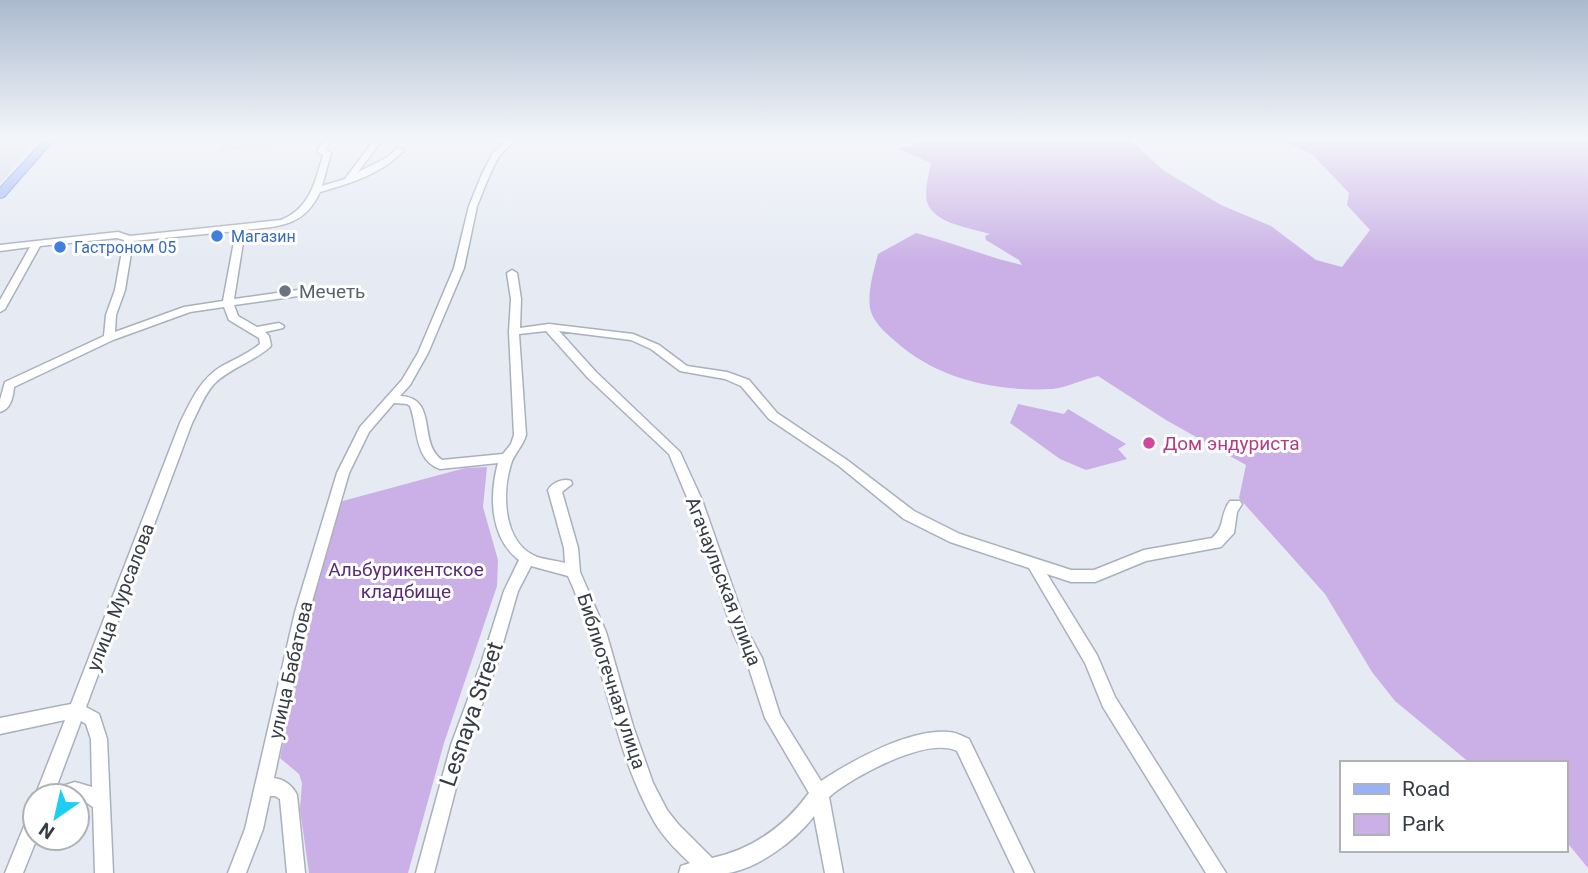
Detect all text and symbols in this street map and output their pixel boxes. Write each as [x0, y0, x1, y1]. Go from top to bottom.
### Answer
place label: Магазин [231, 227, 296, 246]
marker: Магазин [209, 228, 225, 244]
place label: Гастроном 05 [74, 238, 176, 257]
marker: Гастроном 05 [52, 239, 68, 255]
place label: Мечеть [299, 280, 365, 303]
marker: Мечеть [277, 283, 293, 299]
place label: Дом эндуриста [1163, 432, 1299, 455]
marker: Дом эндуриста [1141, 435, 1157, 451]
street label: Агачаульская улица [681, 494, 766, 669]
street label: улица Мурсалова [82, 520, 159, 674]
park label: Альбурикентское кладбище [328, 558, 484, 603]
street label: Библиотечная улица [572, 590, 651, 772]
street label: улица Бабатова [263, 599, 318, 741]
street label: Lesnaya Street [434, 638, 509, 790]
legend [1340, 761, 1567, 852]
text: Road [1402, 777, 1450, 801]
north arrow [21, 782, 91, 852]
text: Park [1402, 812, 1445, 836]
text: N [35, 817, 59, 844]

